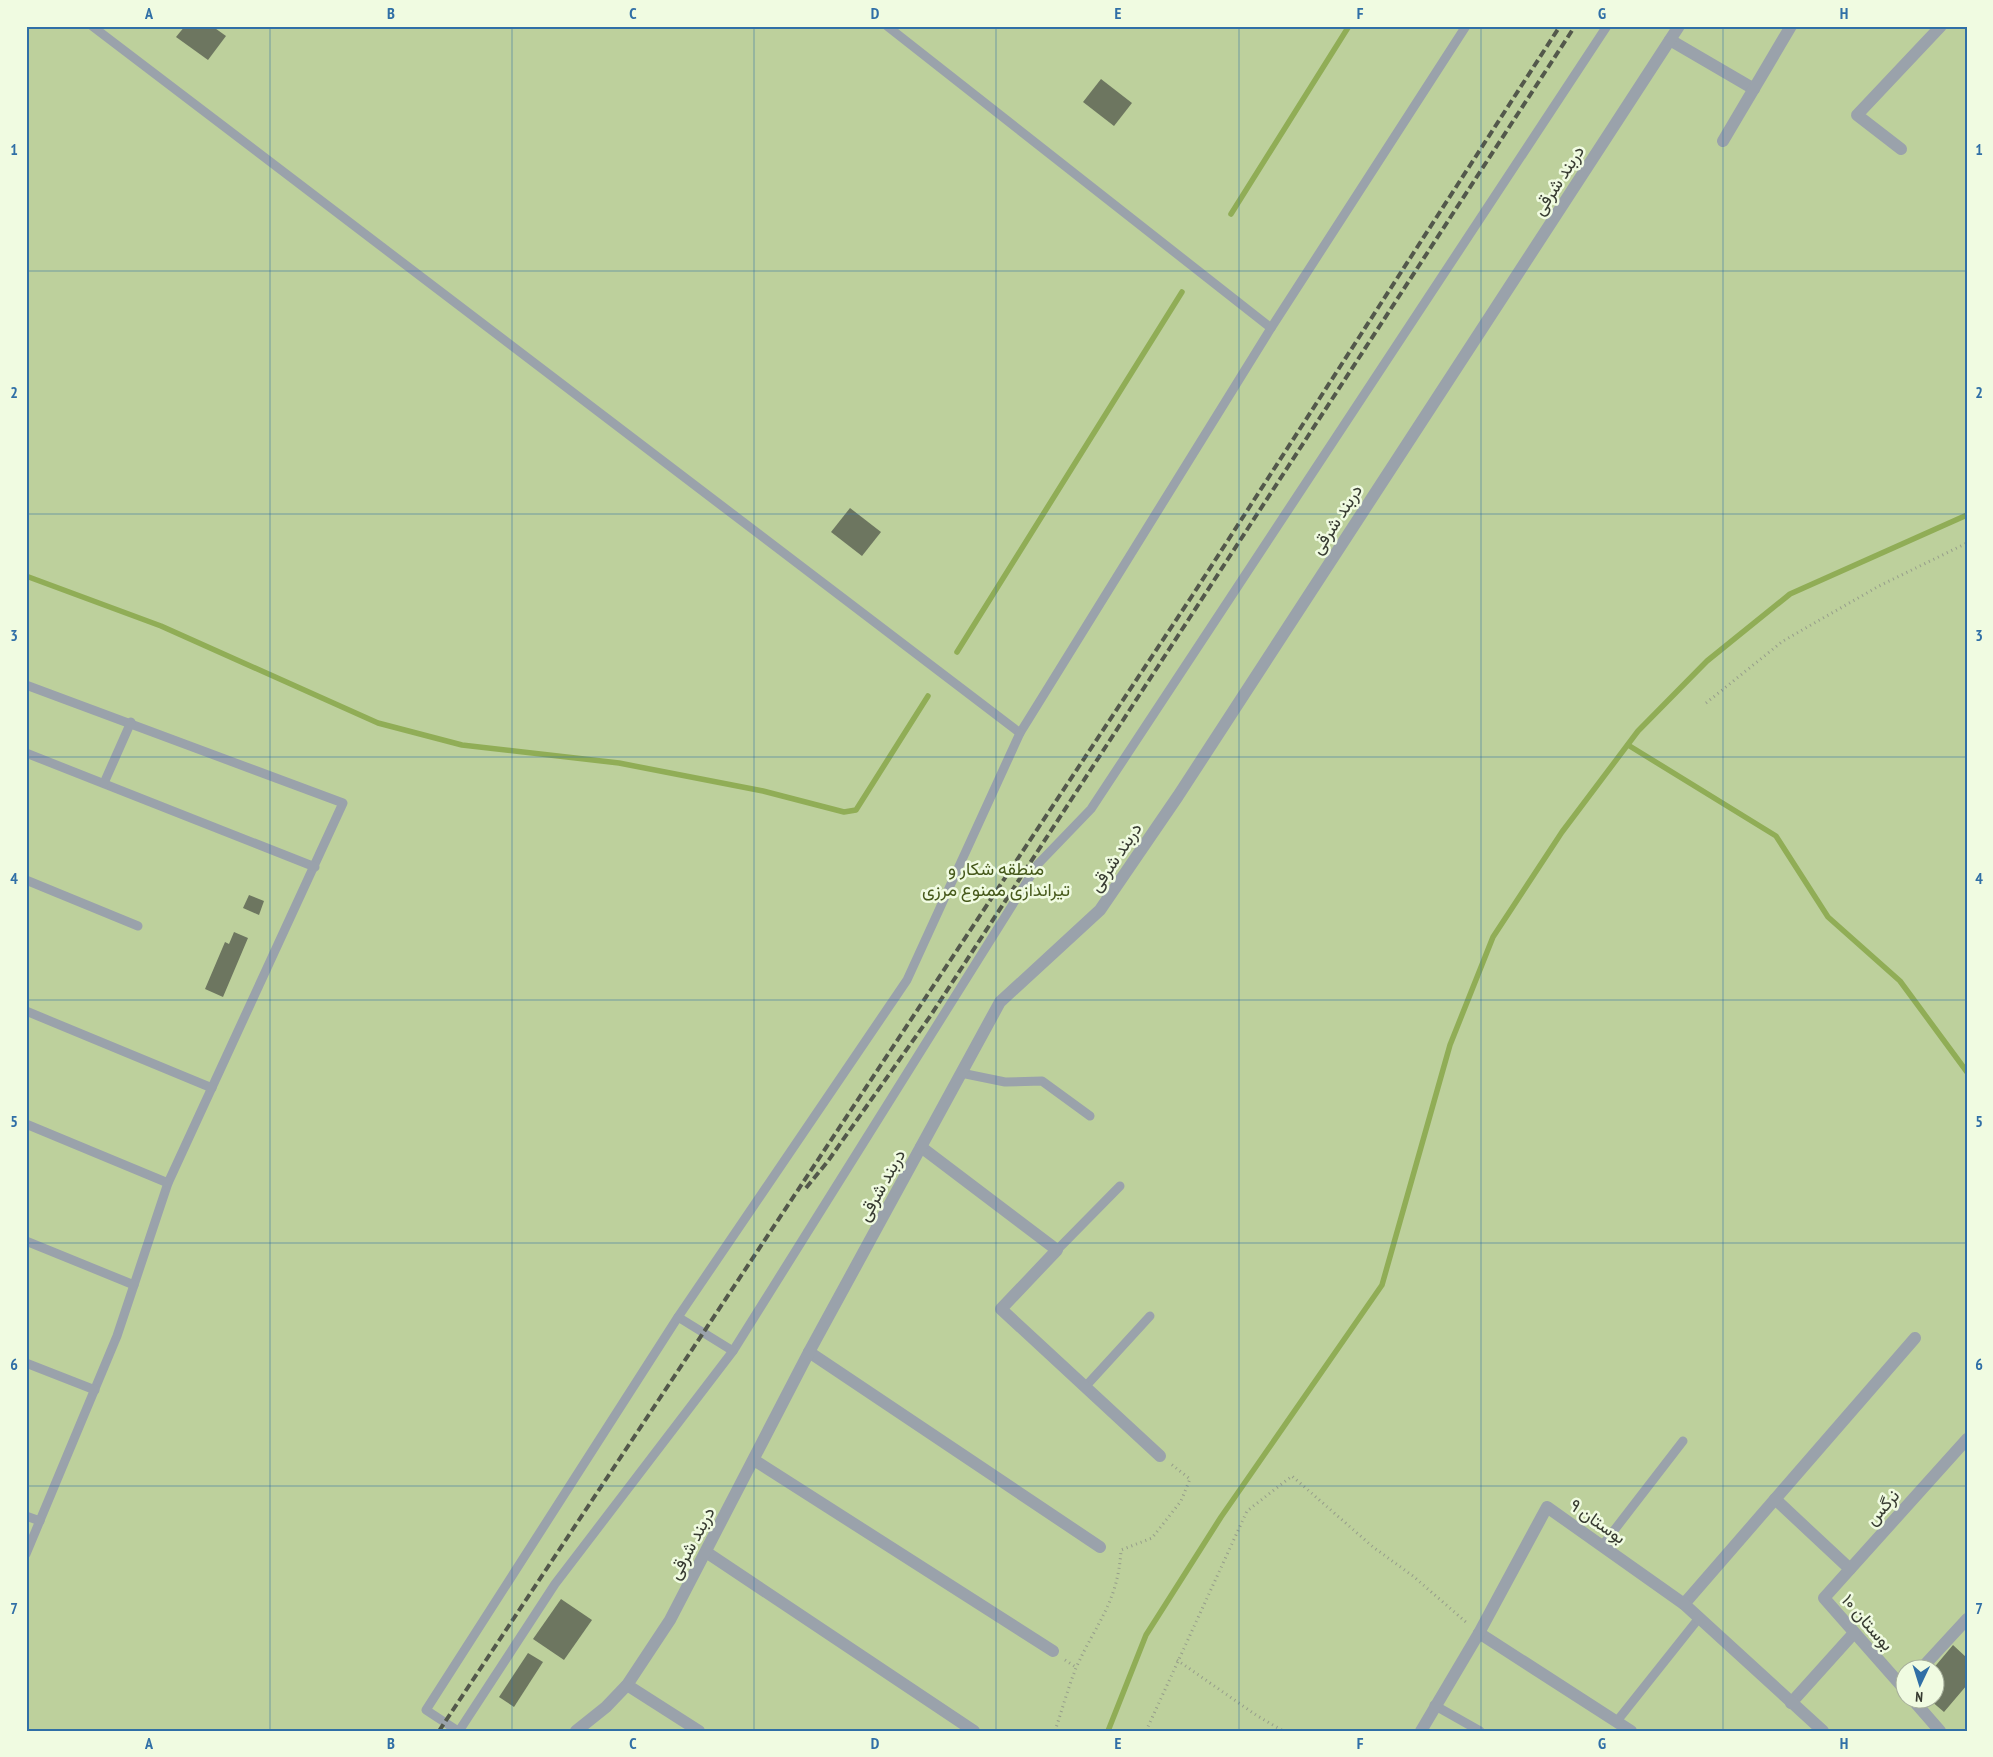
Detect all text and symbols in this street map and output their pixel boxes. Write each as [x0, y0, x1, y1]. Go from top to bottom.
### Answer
text: A [144, 3, 154, 23]
text: B [387, 3, 395, 23]
text: C [629, 3, 637, 23]
text: D [871, 3, 880, 23]
text: E [1115, 3, 1122, 23]
text: F [1357, 3, 1364, 23]
text: G [1598, 3, 1606, 23]
text: H [1840, 3, 1848, 23]
text: 1 [10, 139, 18, 159]
text: 1 [1975, 139, 1983, 159]
street label: دربند شرقی [1527, 141, 1589, 219]
text: 2 [10, 382, 18, 402]
text: 2 [1975, 382, 1983, 402]
street label: دربند شرقی [1305, 480, 1367, 558]
text: 3 [10, 625, 18, 645]
text: 3 [1975, 625, 1983, 645]
street label: دربند شرقی [1083, 818, 1147, 896]
park label: منطقه شکار و تیراندازی ممنوع مرزی [922, 857, 1070, 902]
text: 4 [10, 868, 18, 888]
text: 4 [1975, 868, 1983, 888]
text: 5 [10, 1111, 18, 1131]
text: 5 [1975, 1111, 1983, 1131]
street label: دربند شرقی [852, 1145, 910, 1225]
text: 6 [10, 1354, 18, 1374]
text: 6 [1975, 1354, 1983, 1374]
street label: نرگس [1860, 1484, 1904, 1530]
street label: بوستان ۹ [1565, 1493, 1631, 1549]
street label: دربند شرقی [662, 1503, 720, 1583]
street label: بوستان ۱۰ [1837, 1589, 1899, 1655]
text: 7 [10, 1598, 18, 1618]
text: 7 [1975, 1598, 1983, 1618]
north arrow [1896, 1660, 1946, 1710]
text: N [1915, 1688, 1923, 1706]
text: A [144, 1733, 154, 1753]
text: B [387, 1733, 395, 1753]
text: C [629, 1733, 637, 1753]
text: D [871, 1733, 880, 1753]
text: E [1115, 1733, 1122, 1753]
text: F [1357, 1733, 1364, 1753]
text: G [1598, 1733, 1606, 1753]
text: H [1840, 1733, 1848, 1753]

